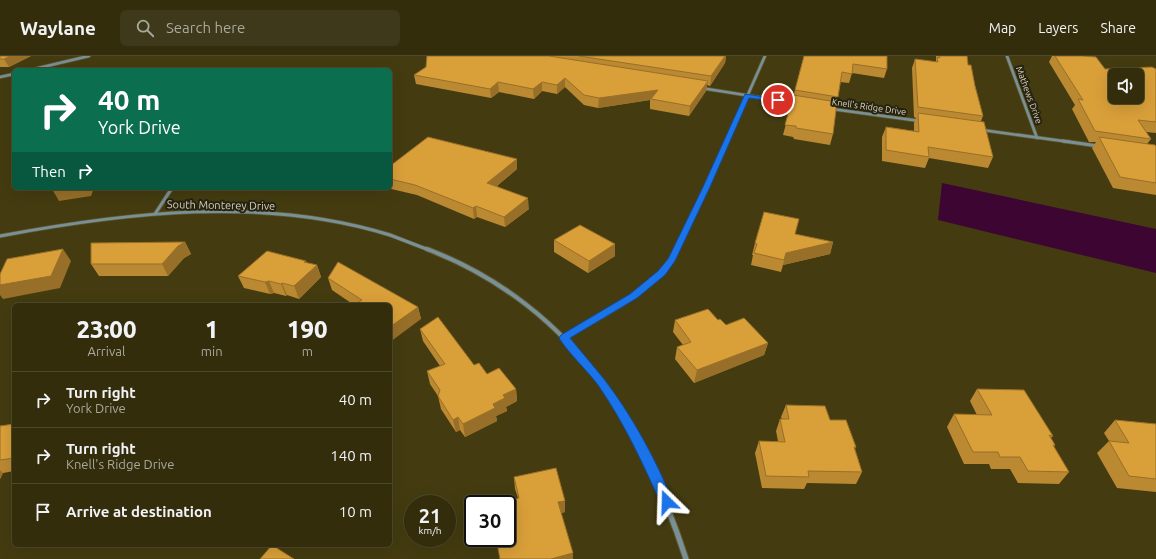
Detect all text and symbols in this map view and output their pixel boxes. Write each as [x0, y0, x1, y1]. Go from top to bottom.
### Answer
search box [120, 10, 400, 46]
text: Waylane [20, 17, 96, 39]
icon: search [134, 17, 156, 39]
text: Search here [166, 19, 245, 36]
text: Map [989, 20, 1016, 36]
text: Layers [1038, 20, 1078, 36]
text: Share [1100, 20, 1136, 36]
street label: Mathews Drive [1014, 65, 1044, 125]
map controls [1108, 68, 1144, 104]
button: sound [1108, 68, 1144, 104]
pin [761, 83, 795, 117]
icon: right [32, 84, 84, 136]
text: 40 m [98, 84, 160, 115]
icon: arrive [767, 89, 789, 111]
street label: Knell's Ridge Drive [831, 97, 907, 117]
text: York Drive [98, 117, 181, 137]
icon: right [74, 160, 96, 182]
text: Then [32, 163, 66, 180]
street label: South Monterey Drive [167, 198, 275, 212]
text: 23:00 [76, 316, 136, 343]
text: 1 [205, 316, 218, 343]
text: 190 [287, 316, 328, 343]
text: Arrival [87, 344, 125, 358]
text: min [201, 344, 223, 358]
text: m [302, 344, 313, 358]
text: Turn right [66, 384, 136, 401]
icon: right [32, 389, 54, 411]
text: 40 m [339, 391, 372, 408]
text: York Drive [66, 401, 126, 415]
text: Turn right [66, 440, 136, 457]
icon: right [32, 445, 54, 467]
text: 140 m [330, 447, 372, 464]
text: Knell's Ridge Drive [66, 457, 174, 471]
position arrow [646, 481, 688, 523]
speed limit sign: 30 [464, 495, 516, 547]
icon: arrive [32, 501, 54, 523]
text: Arrive at destination [66, 503, 212, 520]
text: 10 m [339, 503, 372, 520]
text: 21 [419, 504, 441, 527]
text: km/h [418, 525, 442, 536]

